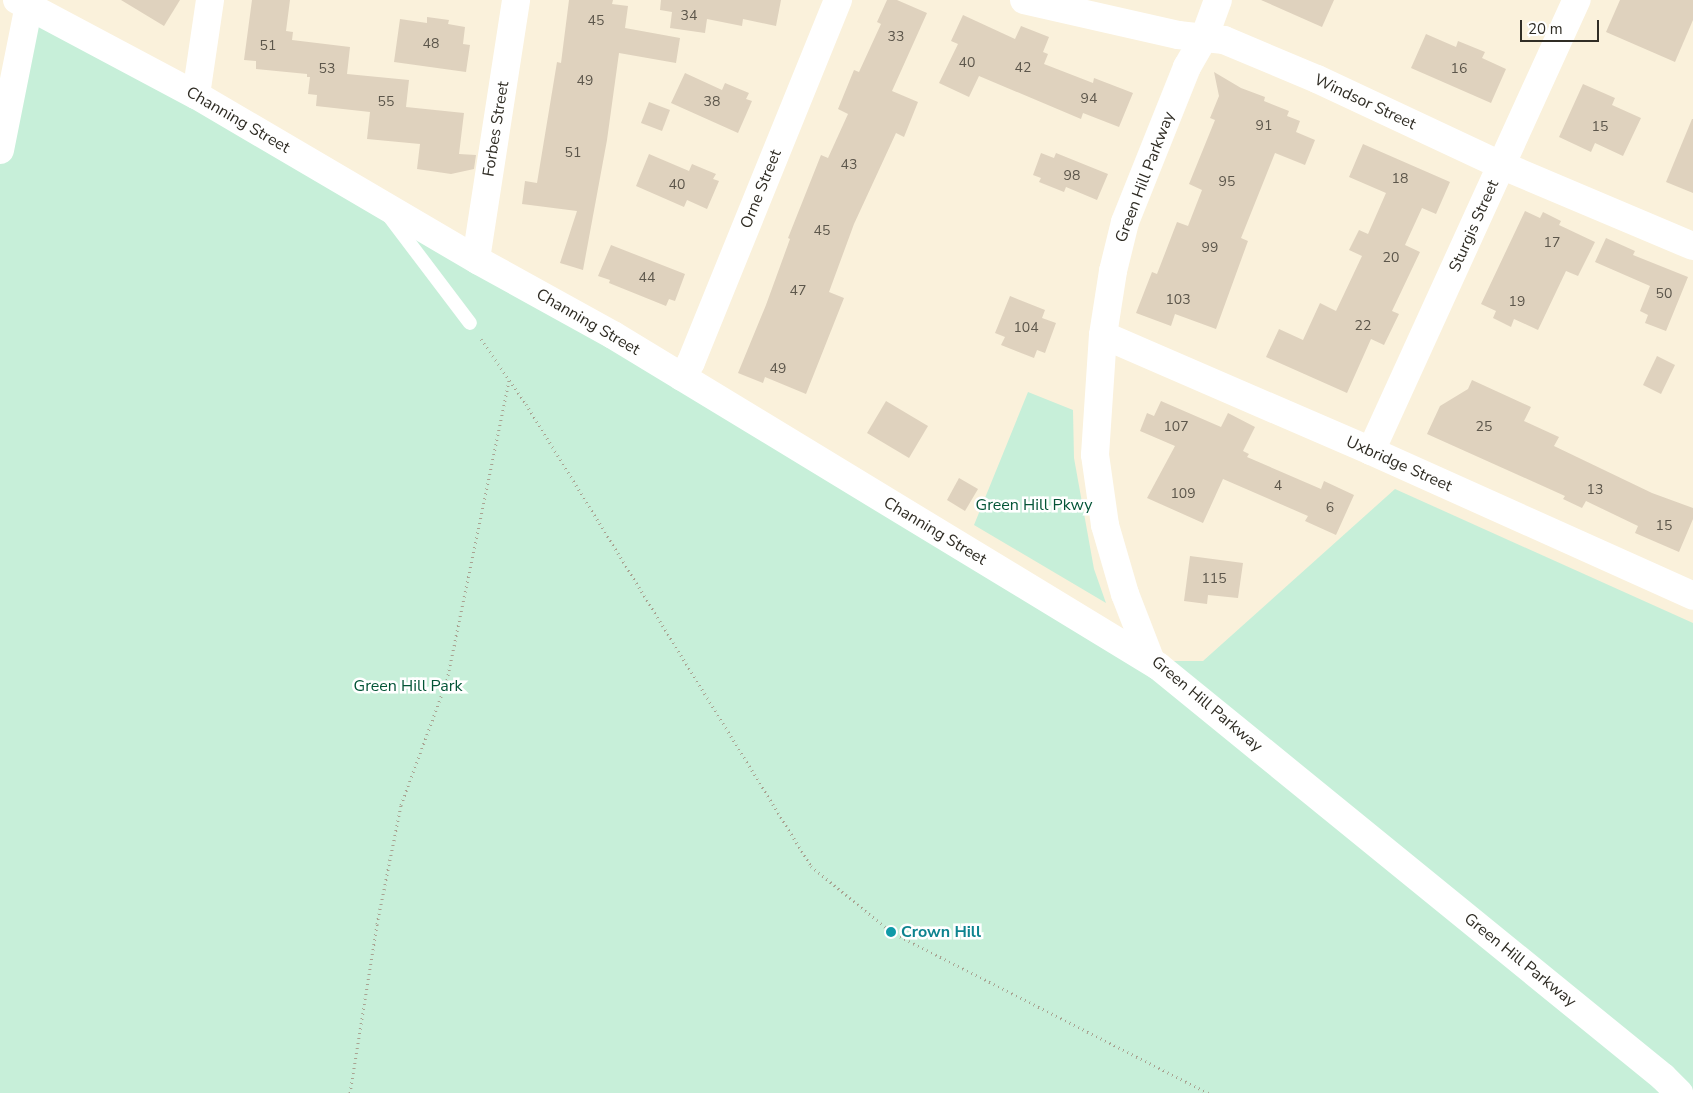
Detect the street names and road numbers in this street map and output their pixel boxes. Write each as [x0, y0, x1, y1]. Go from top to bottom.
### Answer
street label: Windsor Street [1311, 70, 1419, 134]
street label: Forbes Street [479, 80, 513, 178]
street label: Channing Street [183, 83, 293, 157]
street label: Green Hill Parkway [1111, 109, 1179, 245]
street label: Orne Street [736, 147, 786, 231]
street label: Sturgis Street [1445, 177, 1503, 275]
street label: Channing Street [533, 285, 643, 359]
street label: Uxbridge Street [1343, 432, 1455, 496]
street label: Channing Street [880, 493, 990, 569]
street label: Green Hill Parkway [1148, 652, 1266, 756]
street label: Green Hill Parkway [1460, 909, 1580, 1011]

